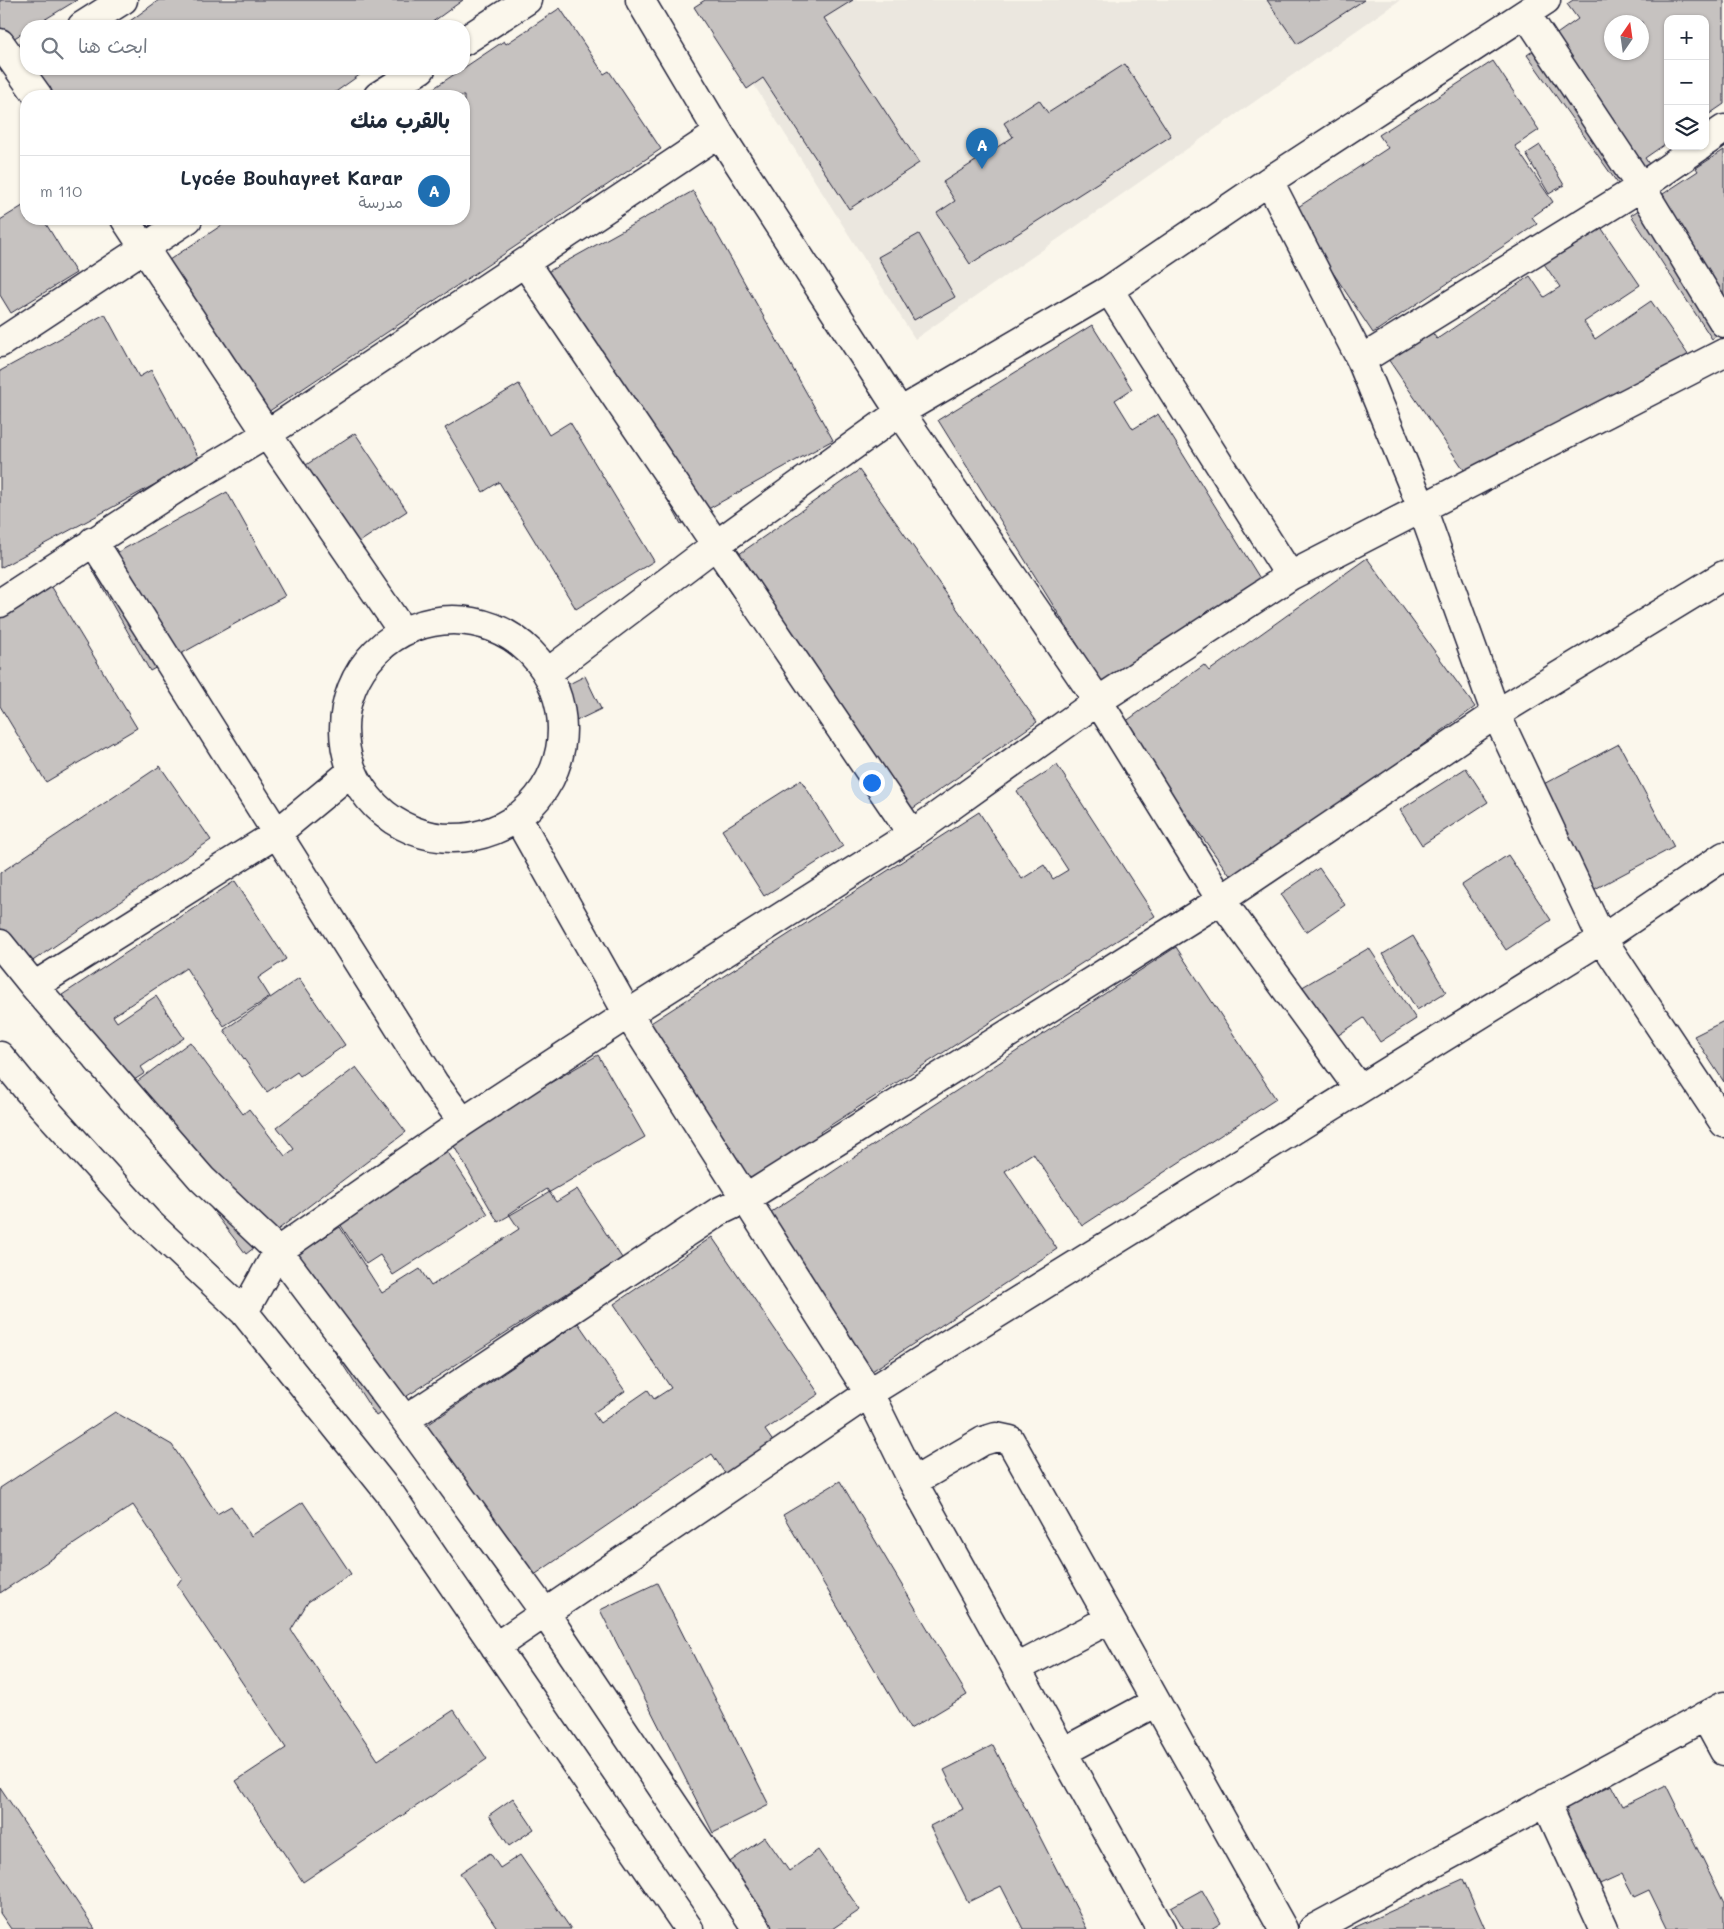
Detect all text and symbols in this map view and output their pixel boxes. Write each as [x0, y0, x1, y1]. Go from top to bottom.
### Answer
north arrow [1604, 15, 1649, 60]
map controls [1664, 15, 1709, 150]
button: + [1664, 15, 1709, 60]
search box [20, 20, 470, 75]
text: ابحث هنا [78, 33, 148, 58]
icon: search [38, 34, 66, 62]
button: − [1664, 60, 1709, 105]
button: layers [1664, 105, 1709, 150]
text: بالقرب منك [350, 106, 450, 133]
pin: A [966, 128, 998, 169]
text: Lycée Bouhayret Karar [180, 165, 403, 190]
text: 110 m [40, 180, 82, 201]
text: A [428, 180, 440, 201]
text: مدرسة [358, 191, 403, 212]
your location [859, 770, 885, 796]

